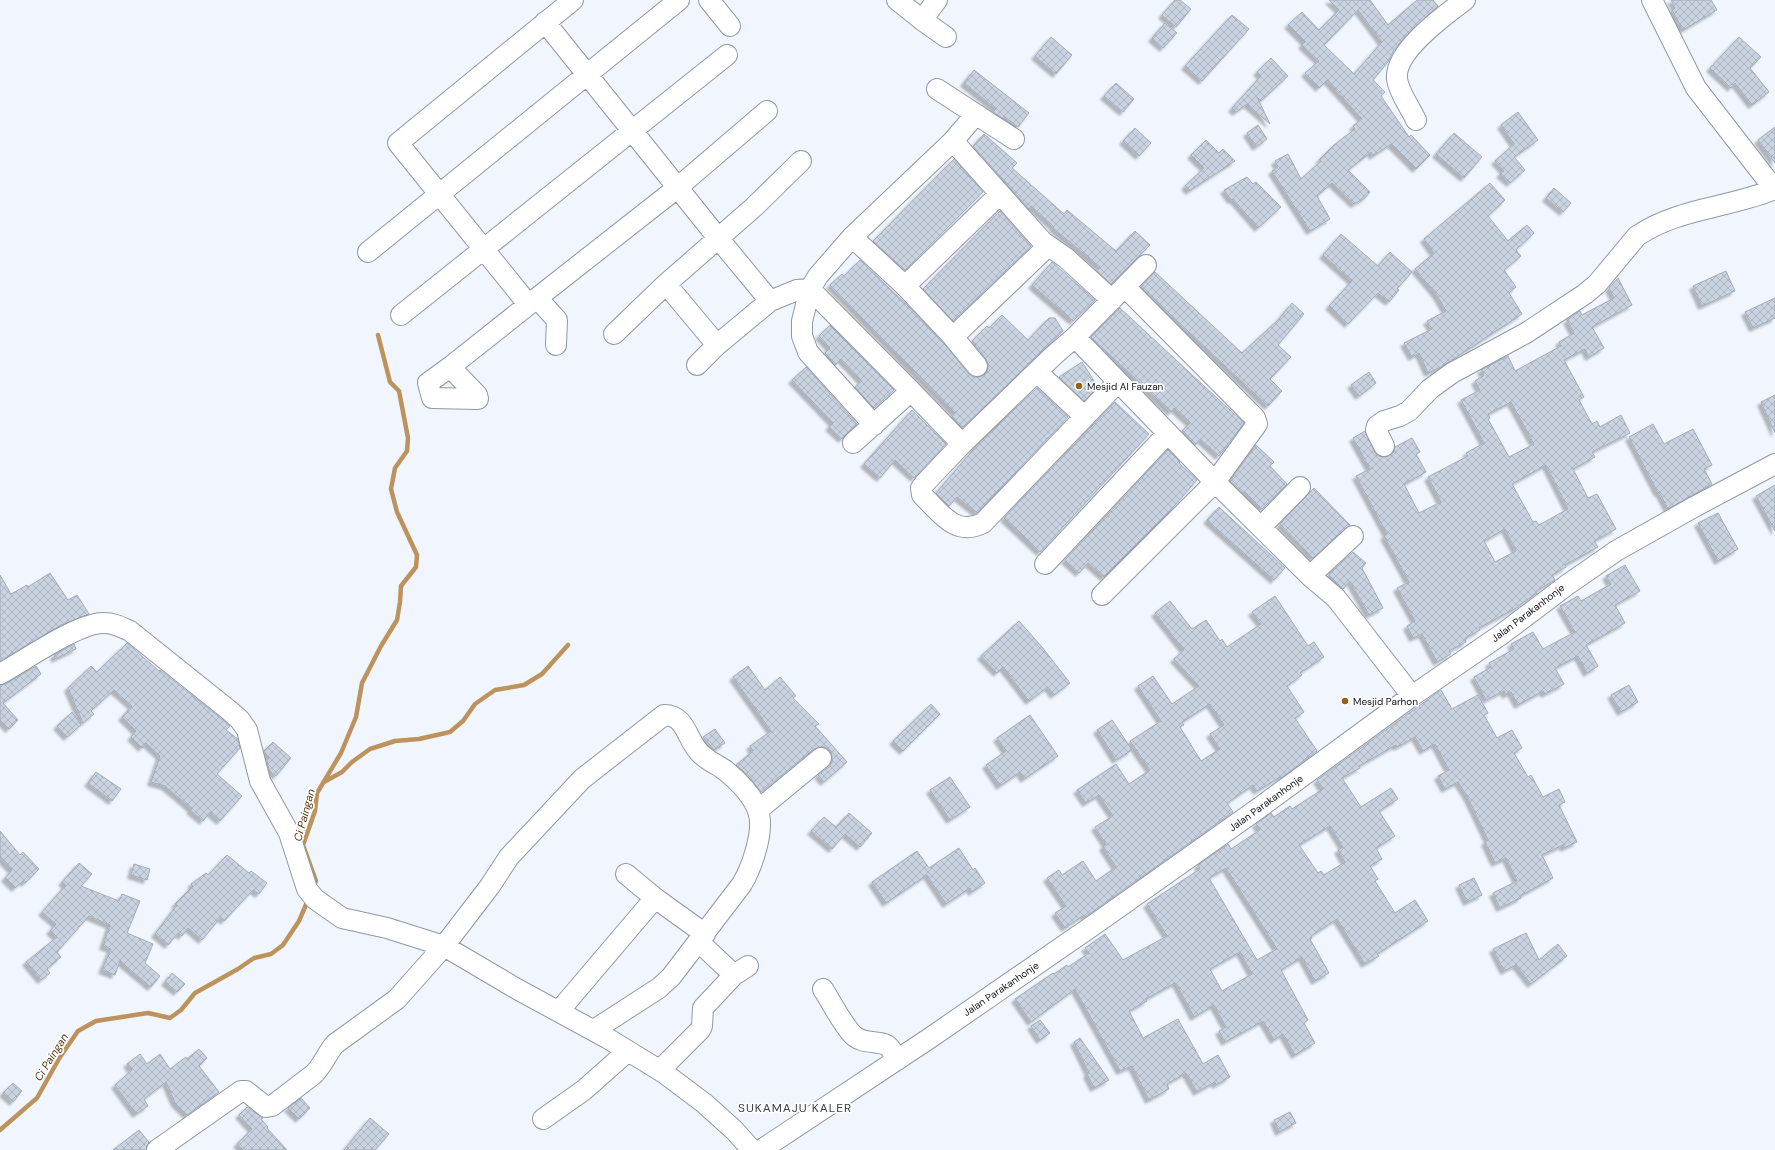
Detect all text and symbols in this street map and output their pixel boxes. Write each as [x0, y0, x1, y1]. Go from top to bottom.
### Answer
place label: Mesjid Al Fauzan [1087, 380, 1164, 393]
marker: Mesjid Al Fauzan [1074, 381, 1084, 391]
street label: Jalan Parakanhonje [1489, 581, 1567, 645]
place label: Mesjid Parhon [1353, 695, 1418, 708]
marker: Mesjid Parhon [1340, 696, 1350, 706]
street label: Jalan Parakanhonje [1226, 772, 1306, 834]
water label: Ci Paingan [290, 787, 318, 843]
street label: Jalan Parakanhonje [961, 959, 1042, 1019]
water label: Ci Paingan [31, 1031, 71, 1083]
district label: SUKAMAJU KALER [738, 1100, 852, 1116]

